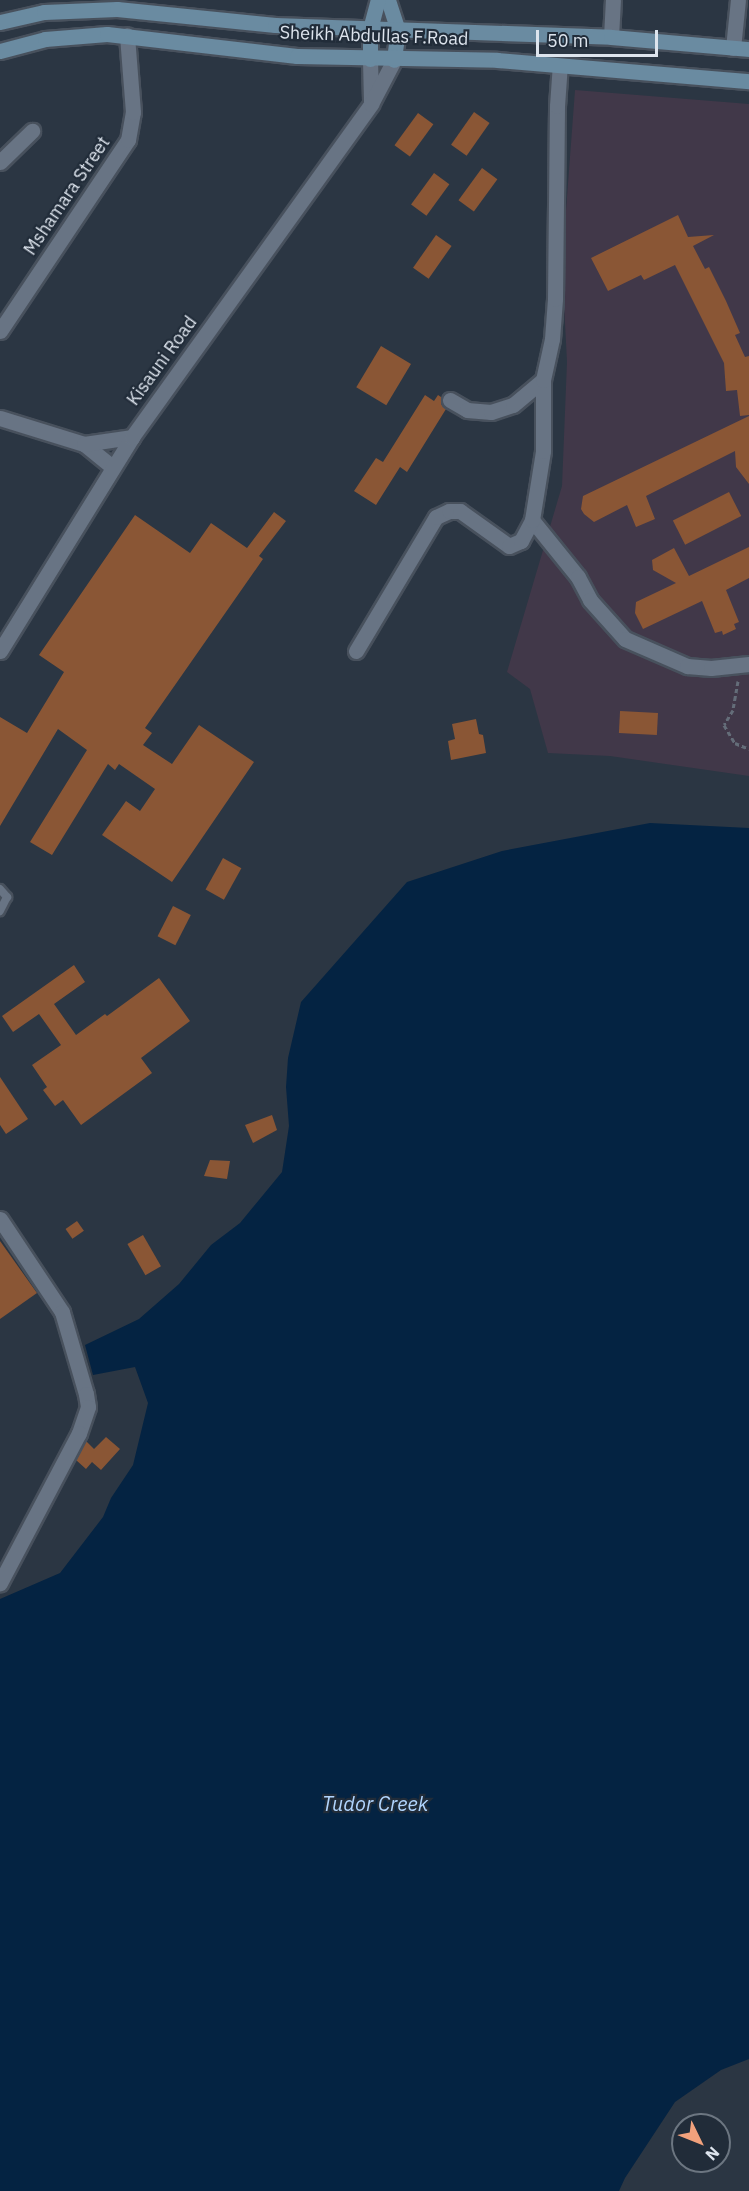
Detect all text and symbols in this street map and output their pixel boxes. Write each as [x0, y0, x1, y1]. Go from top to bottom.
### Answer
scale bar [539, 18, 660, 56]
street label: Sheikh Abdullas F.Road [279, 22, 469, 50]
text: 50 m [547, 29, 589, 52]
street label: Mshamara Street [19, 133, 115, 259]
street label: Kisauni Road [122, 312, 202, 410]
water label: Tudor Creek [322, 1791, 428, 1815]
north arrow [671, 2113, 731, 2173]
text: N [701, 2143, 724, 2165]

